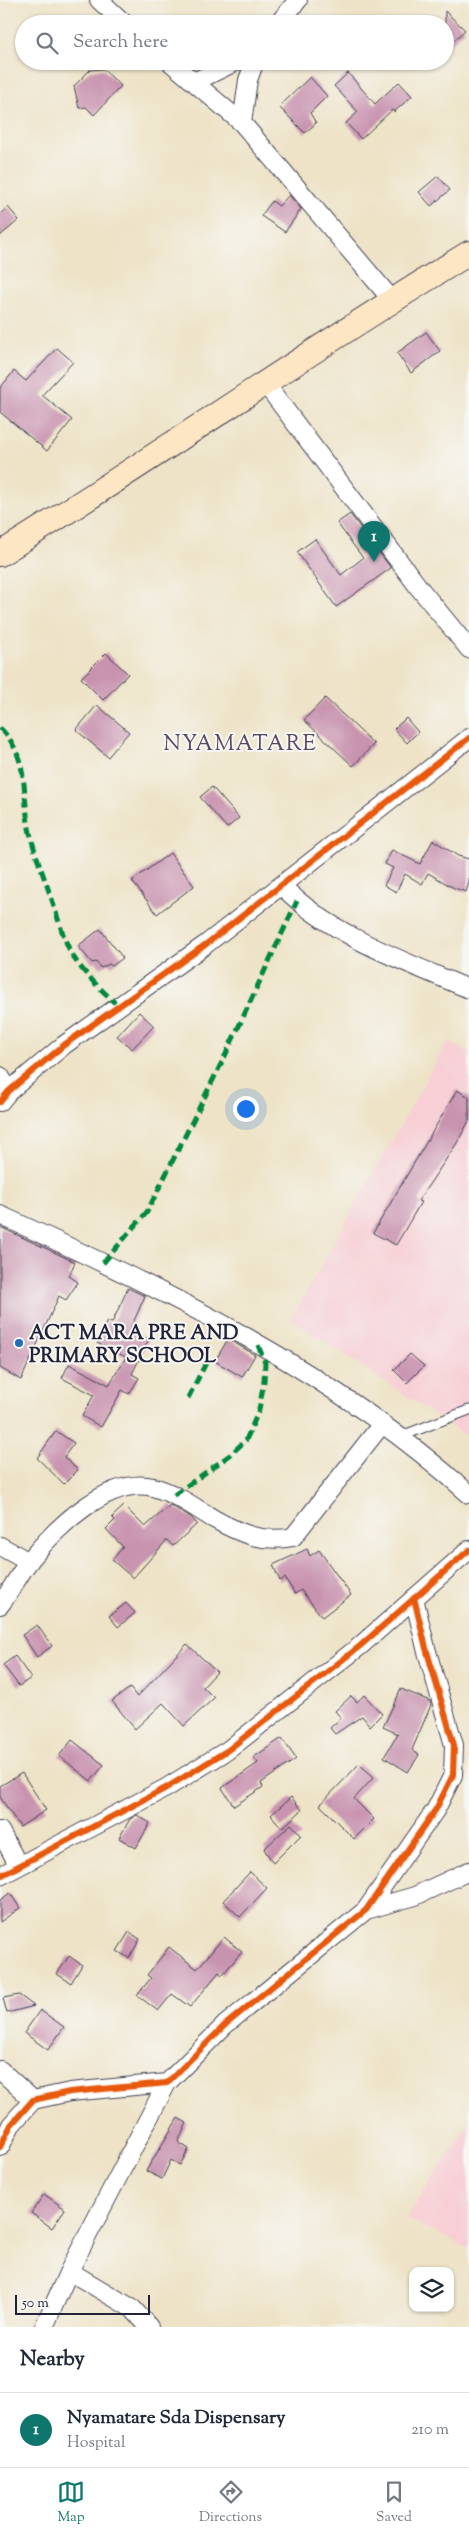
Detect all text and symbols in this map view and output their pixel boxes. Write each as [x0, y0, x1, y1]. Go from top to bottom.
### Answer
search box [15, 15, 454, 70]
icon: search [33, 29, 61, 57]
text: Search here [73, 29, 168, 56]
pin: 1 [358, 521, 390, 562]
district label: NYAMATARE [163, 729, 317, 761]
your location [233, 1096, 259, 1122]
place label: ACT MARA PRE AND PRIMARY SCHOOL [29, 1320, 238, 1372]
marker: ACT MARA PRE AND PRIMARY SCHOOL [13, 1337, 25, 1349]
map controls [409, 2267, 454, 2312]
button: layers [409, 2267, 454, 2312]
scale bar [15, 2292, 150, 2315]
text: 50 m [22, 2294, 49, 2314]
text: Nearby [20, 2345, 85, 2375]
text: Nyamatare Sda Dispensary [67, 2405, 286, 2432]
text: 1 [33, 2419, 39, 2442]
text: 210 m [411, 2419, 449, 2442]
text: Hospital [67, 2432, 125, 2455]
tab: Map [57, 2478, 85, 2528]
tab: Directions [199, 2478, 262, 2528]
tab: Saved [376, 2478, 412, 2528]

